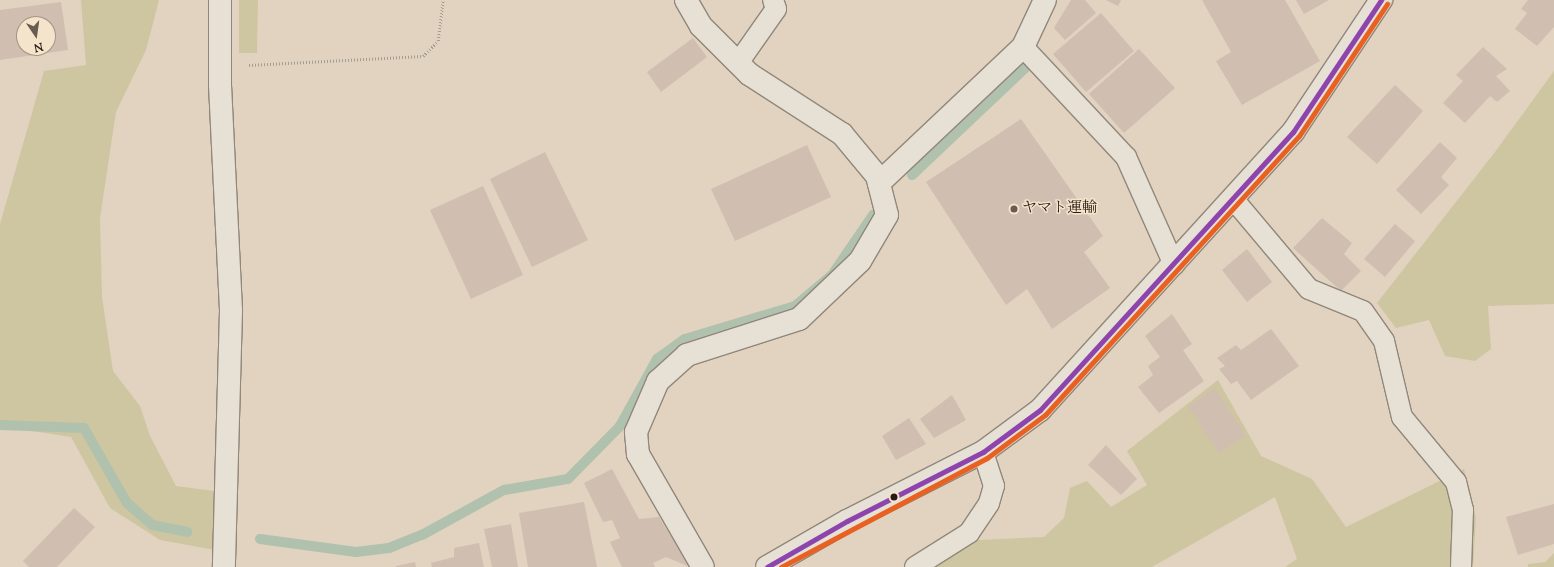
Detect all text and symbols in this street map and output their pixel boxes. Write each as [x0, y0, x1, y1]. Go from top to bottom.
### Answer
north arrow [16, 16, 56, 56]
text: N [32, 38, 45, 56]
place label: ヤマト運輸 [1022, 200, 1097, 218]
marker: ヤマト運輸 [1009, 204, 1019, 214]
unlabelled marker [889, 492, 899, 502]

